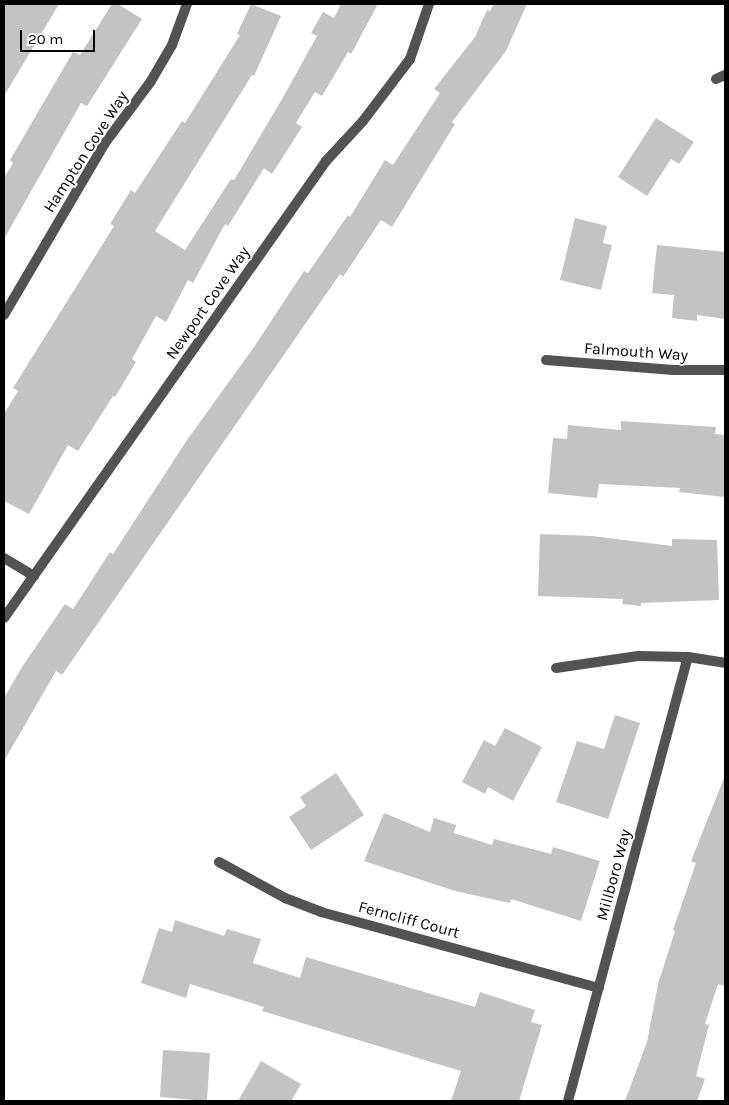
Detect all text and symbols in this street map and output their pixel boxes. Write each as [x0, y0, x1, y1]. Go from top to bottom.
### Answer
scale bar [22, 20, 98, 52]
text: 20 m [28, 30, 63, 48]
street label: Hampton Cove Way [40, 88, 132, 216]
street label: Newport Cove Way [162, 243, 254, 363]
street label: Falmouth Way [583, 339, 689, 365]
street label: Millboro Way [593, 827, 635, 923]
street label: Ferncliff Court [356, 897, 462, 943]

